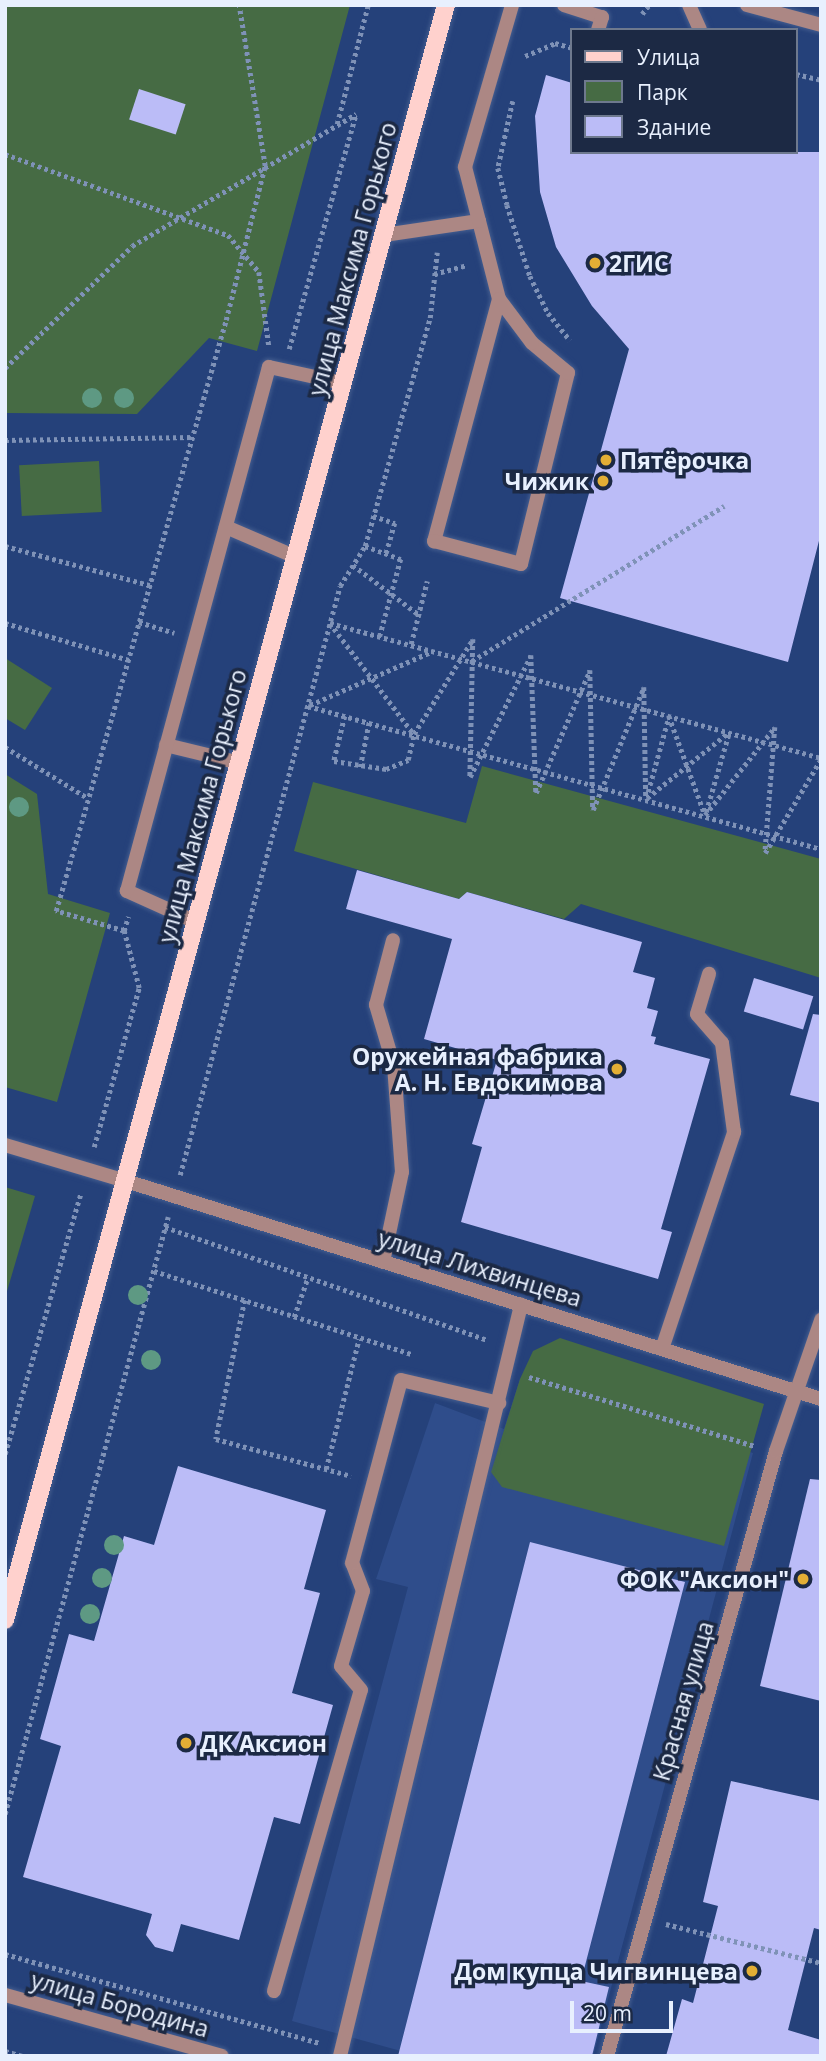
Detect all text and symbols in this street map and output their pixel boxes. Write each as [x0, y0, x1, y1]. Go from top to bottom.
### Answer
legend [570, 28, 798, 154]
text: Улица [637, 43, 700, 71]
text: Парк [637, 78, 688, 106]
text: Здание [637, 113, 711, 141]
street label: улица Максима Горького [302, 119, 402, 399]
place label: 2ГИС [609, 249, 669, 277]
marker: 2ГИС [587, 255, 603, 271]
place label: Пятёрочка [620, 446, 749, 474]
marker: Пятёрочка [598, 452, 614, 468]
place label: Чижик [505, 467, 589, 495]
marker: Чижик [595, 473, 611, 489]
street label: улица Максима Горького [152, 666, 252, 946]
place label: Оружейная фабрика А. Н. Евдокимова [352, 1042, 603, 1096]
marker: Оружейная фабрика А. Н. Евдокимова [609, 1061, 625, 1077]
street label: улица Лихвинцева [375, 1224, 585, 1312]
place label: ФОК "Аксион" [620, 1565, 789, 1593]
marker: ФОК "Аксион" [795, 1571, 811, 1587]
street label: Красная улица [647, 1618, 719, 1784]
place label: ДК Аксион [200, 1729, 327, 1757]
marker: ДК Аксион [178, 1735, 194, 1751]
place label: Дом купца Чигвинцева [454, 1957, 738, 1985]
marker: Дом купца Чигвинцева [744, 1963, 760, 1979]
street label: улица Бородина [28, 1965, 212, 2043]
scale bar [574, 1988, 677, 2032]
text: 20 m [583, 1999, 632, 2027]

